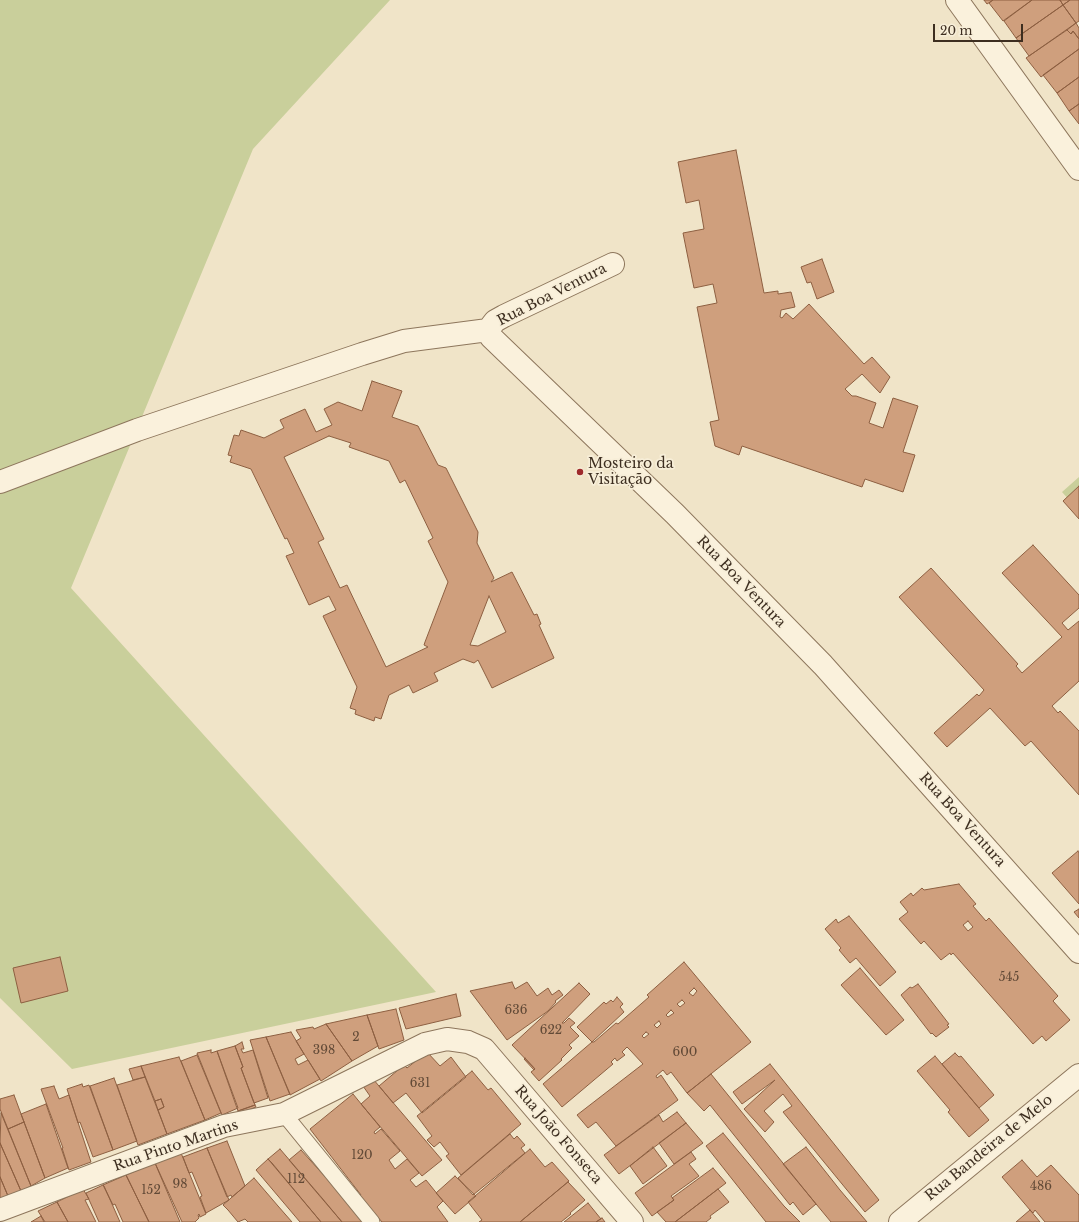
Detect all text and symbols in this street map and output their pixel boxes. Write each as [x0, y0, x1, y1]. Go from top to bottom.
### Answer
scale bar [935, 16, 1025, 42]
text: 20 m [940, 23, 972, 38]
street label: Rua Boa Ventura [495, 260, 609, 330]
place label: Mosteiro da Visitação [588, 456, 673, 488]
marker: Mosteiro da Visitação [575, 467, 585, 477]
street label: Rua Boa Ventura [693, 533, 789, 631]
street label: Rua Boa Ventura [915, 770, 1009, 870]
house number: 545 [999, 971, 1019, 985]
house number: 636 [505, 1004, 527, 1018]
house number: 622 [540, 1024, 562, 1038]
house number: 2 [352, 1031, 360, 1045]
house number: 398 [313, 1044, 335, 1058]
house number: 600 [673, 1046, 697, 1060]
house number: 631 [410, 1077, 430, 1091]
street label: Rua João Fonseca [511, 1082, 605, 1188]
street label: Rua Bandeira de Melo [922, 1091, 1056, 1205]
street label: Rua Pinto Martins [112, 1117, 240, 1175]
house number: 120 [351, 1149, 373, 1163]
house number: 112 [287, 1173, 305, 1187]
house number: 98 [173, 1178, 187, 1192]
house number: 486 [1030, 1180, 1052, 1194]
house number: 152 [141, 1184, 161, 1198]

